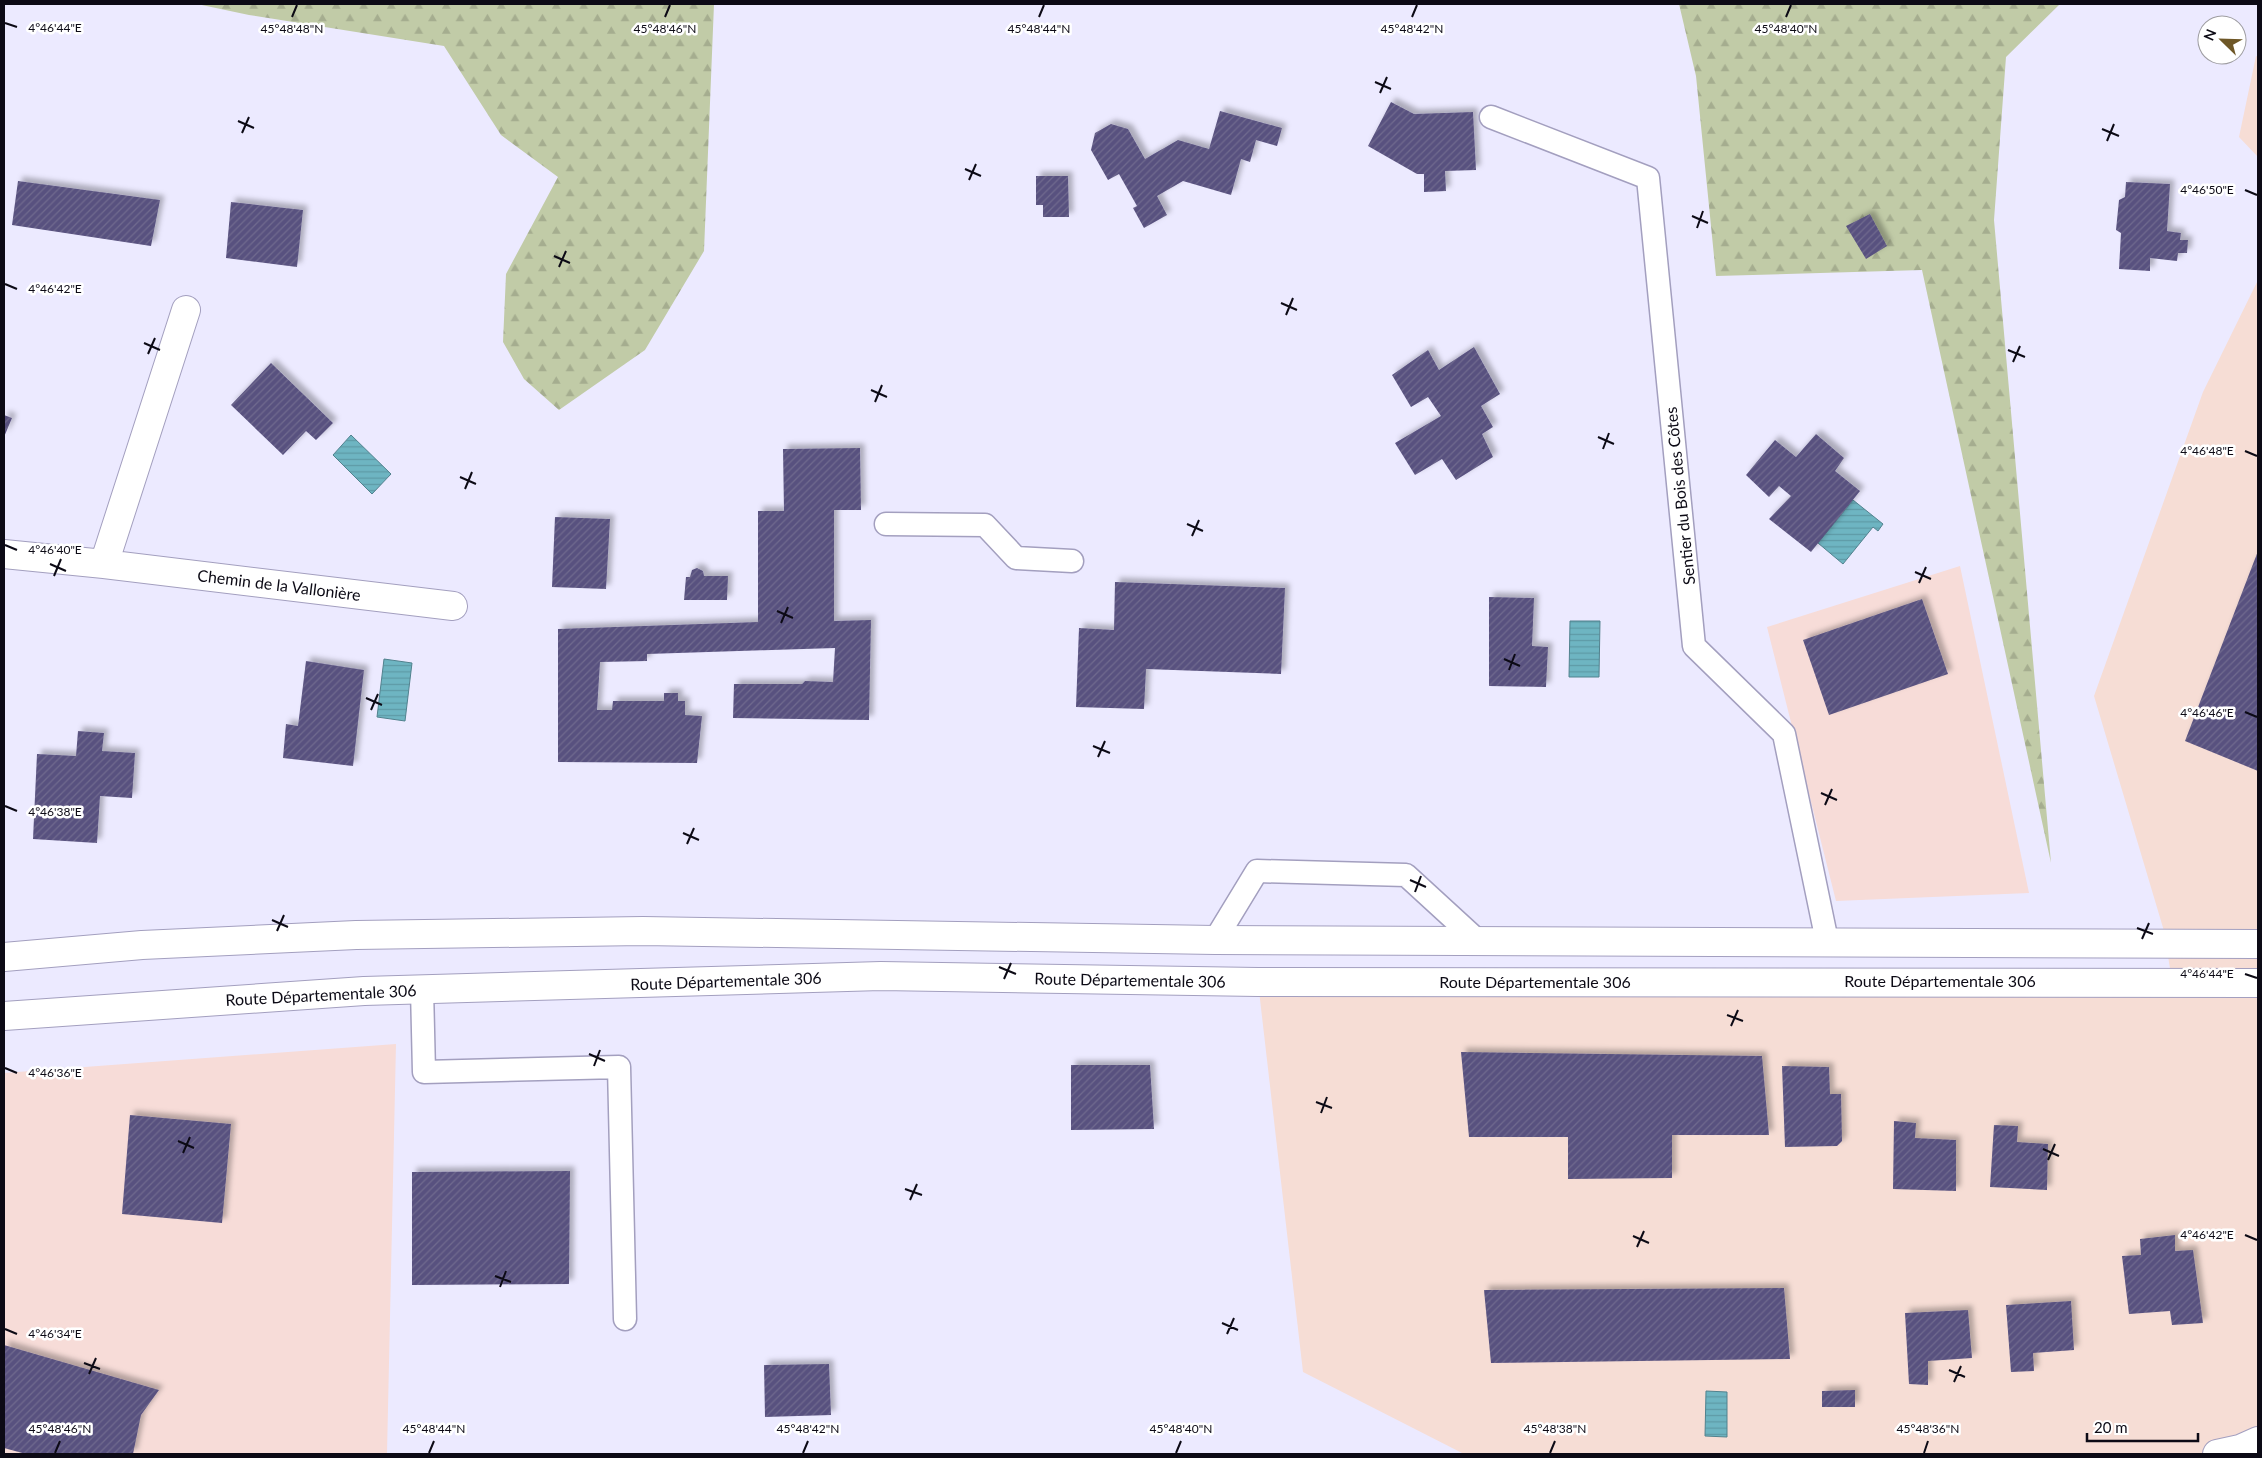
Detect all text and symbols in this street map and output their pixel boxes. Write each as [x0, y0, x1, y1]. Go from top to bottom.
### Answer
north arrow [2197, 15, 2247, 65]
text: 4°46'44"E [28, 20, 82, 35]
text: 45°48'48"N [261, 21, 323, 36]
text: 45°48'46"N [634, 21, 696, 36]
text: 45°48'44"N [1008, 21, 1070, 36]
text: 45°48'42"N [1381, 21, 1443, 36]
text: 45°48'40"N [1755, 21, 1817, 36]
text: N [2200, 26, 2220, 43]
text: 4°46'50"E [2180, 182, 2234, 197]
text: 4°46'42"E [28, 281, 82, 296]
street label: Sentier du Bois des Côtes [1661, 406, 1698, 586]
text: 4°46'48"E [2180, 443, 2234, 458]
text: 4°46'40"E [28, 542, 82, 557]
street label: Chemin de la Vallonière [196, 565, 362, 604]
text: 4°46'46"E [2180, 705, 2234, 720]
text: 4°46'38"E [28, 804, 82, 819]
text: 4°46'44"E [2180, 966, 2234, 981]
street label: Route Départementale 306 [630, 968, 822, 993]
street label: Route Départementale 306 [1034, 968, 1226, 991]
street label: Route Départementale 306 [1844, 971, 2036, 990]
street label: Route Départementale 306 [1439, 972, 1631, 991]
street label: Route Départementale 306 [225, 980, 417, 1009]
text: 4°46'36"E [28, 1065, 82, 1080]
text: 4°46'42"E [2180, 1227, 2234, 1242]
text: 4°46'34"E [28, 1326, 82, 1341]
scale bar [2087, 1410, 2198, 1442]
text: 20 m [2094, 1418, 2128, 1436]
text: 45°48'46"N [29, 1421, 91, 1436]
text: 45°48'44"N [403, 1421, 465, 1436]
text: 45°48'42"N [777, 1421, 839, 1436]
text: 45°48'40"N [1150, 1421, 1212, 1436]
text: 45°48'38"N [1524, 1421, 1586, 1436]
text: 45°48'36"N [1897, 1421, 1959, 1436]

